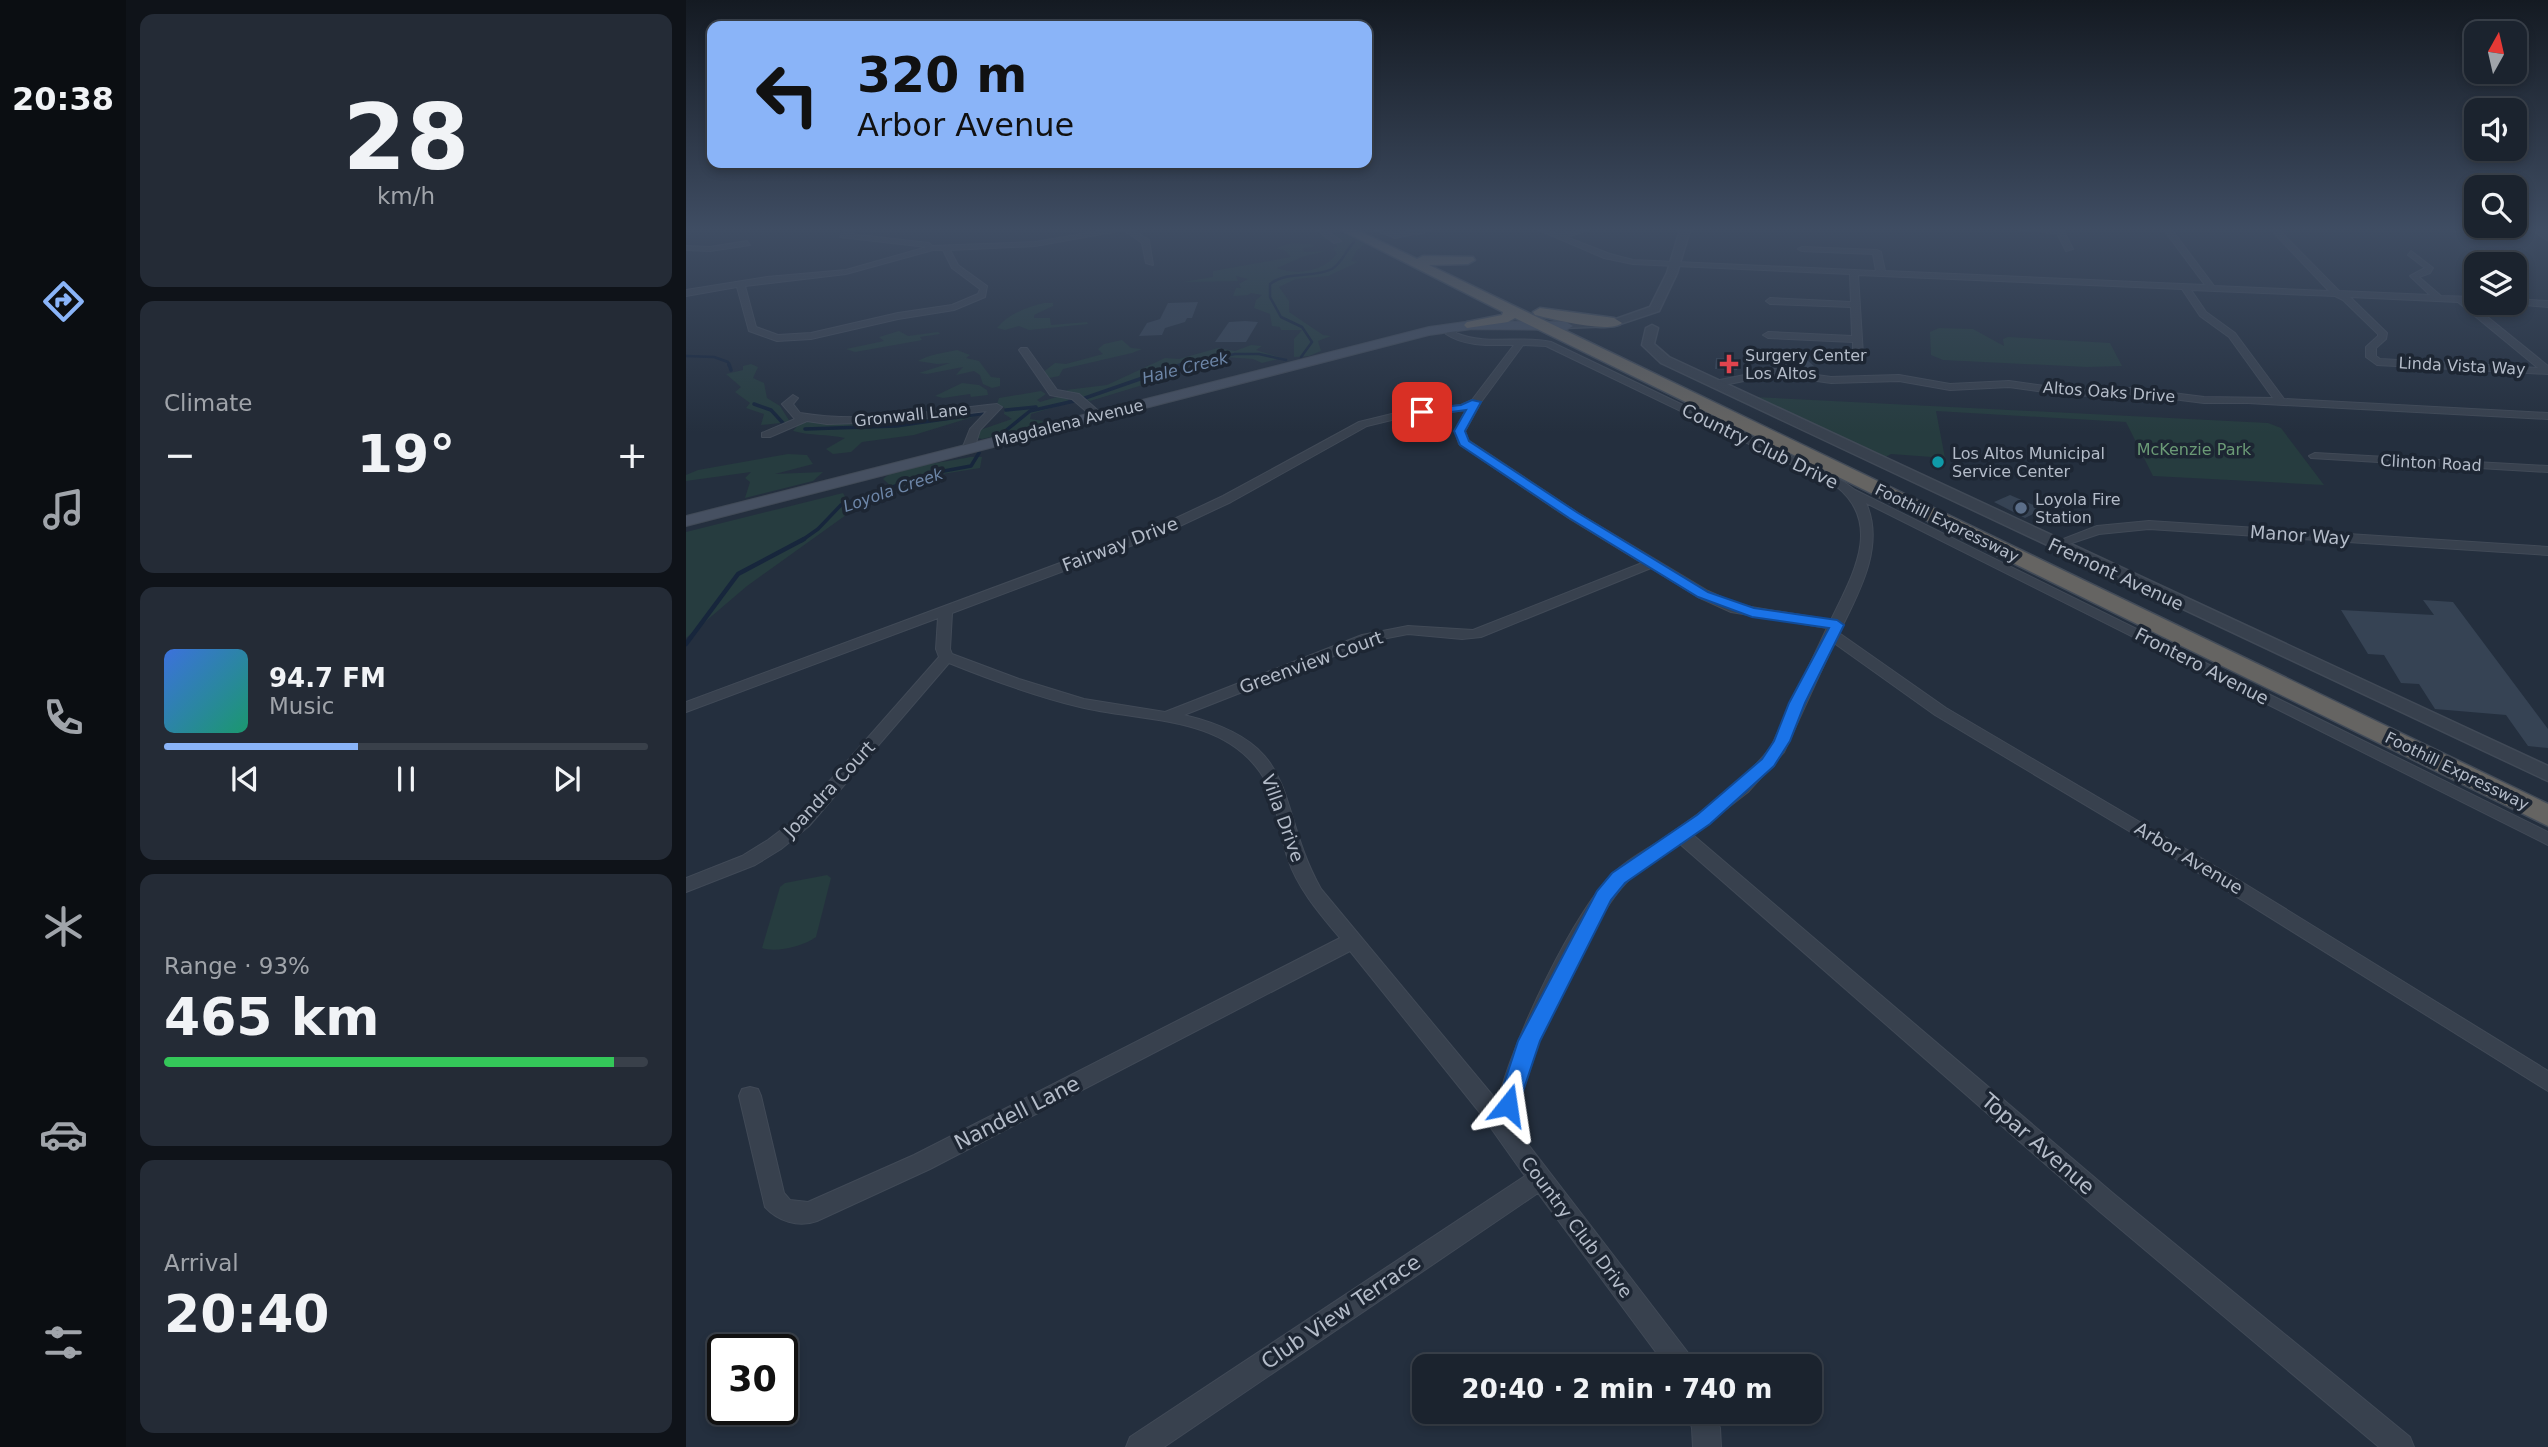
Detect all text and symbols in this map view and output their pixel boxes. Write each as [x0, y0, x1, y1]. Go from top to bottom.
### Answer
north arrow [2464, 21, 2527, 84]
map controls [2464, 21, 2527, 315]
text: 320 m [857, 47, 1027, 104]
icon: left [742, 49, 833, 140]
text: 20:38 [12, 80, 114, 118]
text: 28 [343, 85, 469, 190]
button: sound [2464, 98, 2527, 161]
text: Arbor Avenue [857, 106, 1074, 144]
button: search [2464, 175, 2527, 238]
text: km/h [377, 183, 435, 209]
button: layers [2464, 252, 2527, 315]
icon: directions [39, 277, 88, 326]
place label: Surgery Center Los Altos [1745, 346, 1867, 383]
water label: Hale Creek [1140, 348, 1231, 388]
street label: Linda Vista Way [2398, 353, 2526, 379]
marker: Surgery Center Los Altos [1719, 354, 1739, 374]
street label: Altos Oaks Drive [2042, 378, 2176, 406]
pin [1392, 382, 1452, 442]
text: Climate [164, 390, 253, 416]
icon: arrive [1403, 393, 1441, 431]
street label: Magdalena Avenue [993, 395, 1145, 451]
street label: Country Club Drive [1678, 399, 1842, 493]
street label: Gronwall Lane [853, 400, 969, 430]
text: 19° [357, 424, 455, 484]
text: − [164, 433, 196, 477]
text: + [616, 433, 648, 477]
park label: McKenzie Park [2137, 440, 2252, 459]
place label: Los Altos Municipal Service Center [1952, 444, 2105, 481]
street label: Clinton Road [2380, 451, 2482, 475]
marker: Los Altos Municipal Service Center [1930, 454, 1946, 470]
water label: Loyola Creek [841, 464, 946, 516]
street label: Foothill Expressway [1872, 480, 2022, 566]
icon: music [39, 485, 88, 534]
place label: Loyola Fire Station [2035, 490, 2121, 527]
marker: Loyola Fire Station [2013, 500, 2029, 516]
street label: Fairway Drive [1059, 512, 1181, 576]
street label: Manor Way [2249, 521, 2351, 549]
street label: Fremont Avenue [2045, 533, 2187, 615]
street label: Frontero Avenue [2132, 623, 2272, 709]
street label: Greenview Court [1236, 626, 1386, 698]
text: 94.7 FM [269, 663, 386, 693]
icon: phone [39, 693, 88, 742]
text: Music [269, 693, 334, 719]
street label: Foothill Expressway [2382, 728, 2532, 814]
street label: Joandra Court [778, 737, 879, 842]
icon: previous [226, 760, 264, 798]
icon: pause [387, 760, 425, 798]
icon: next [548, 760, 586, 798]
street label: Villa Drive [1257, 771, 1309, 865]
street label: Arbor Avenue [2131, 818, 2247, 898]
icon: climate [39, 902, 88, 951]
text: Range · 93% [164, 953, 310, 979]
text: 465 km [164, 987, 379, 1047]
position arrow [1471, 1068, 1545, 1142]
street label: Nandell Lane [950, 1071, 1084, 1155]
street label: Topar Avenue [1976, 1088, 2099, 1200]
icon: car [39, 1110, 88, 1159]
street label: Country Club Drive [1517, 1152, 1637, 1302]
text: Arrival [164, 1250, 239, 1276]
street label: Club View Terrace [1257, 1250, 1425, 1374]
text: 20:40 [164, 1284, 330, 1344]
icon: filters [39, 1318, 88, 1367]
speed limit sign: 30 [707, 1334, 798, 1425]
text: 20:40 · 2 min · 740 m [1462, 1374, 1772, 1404]

